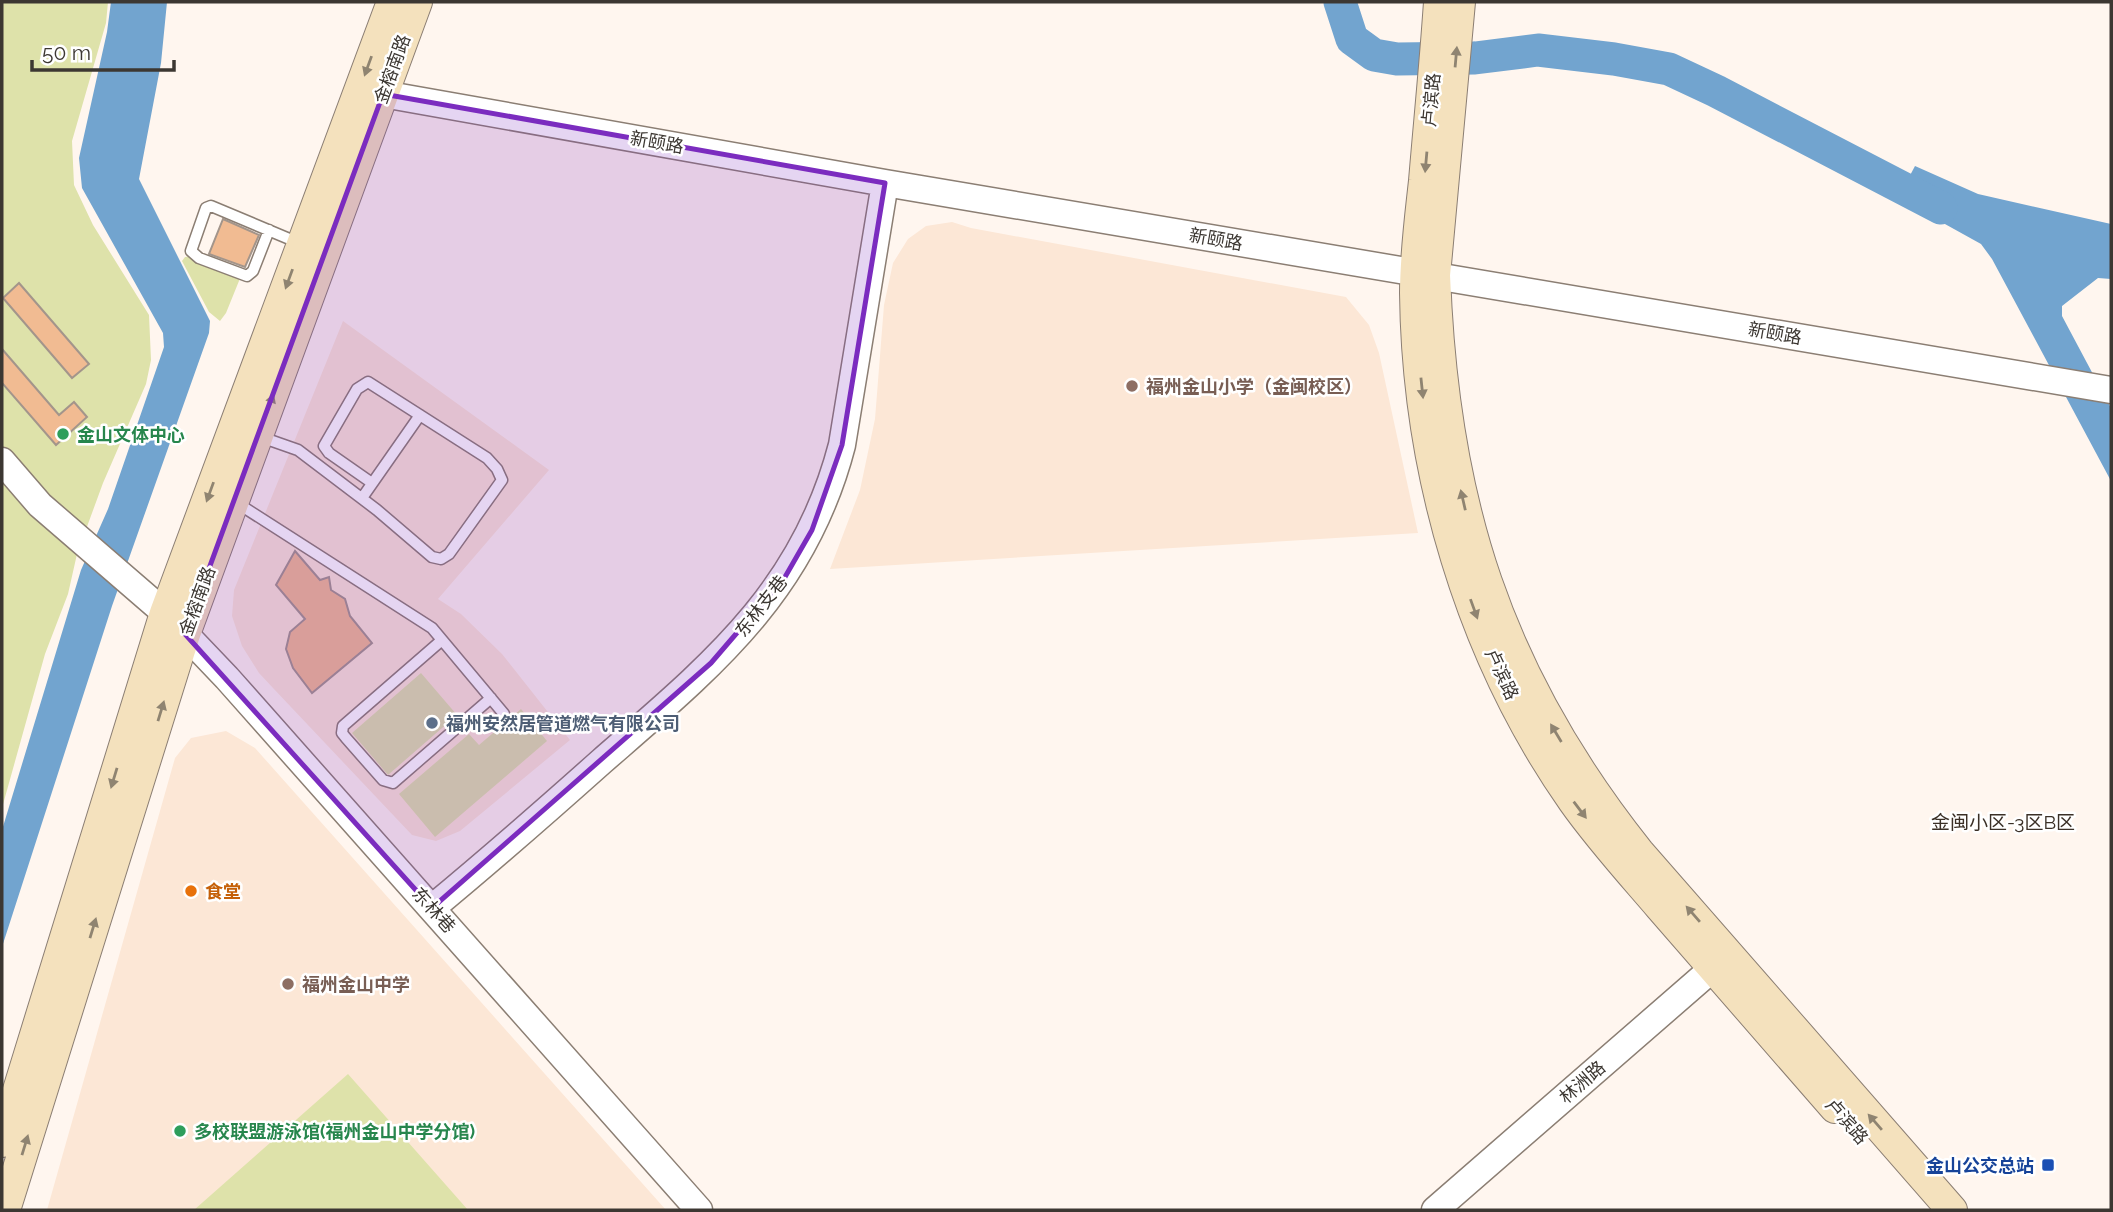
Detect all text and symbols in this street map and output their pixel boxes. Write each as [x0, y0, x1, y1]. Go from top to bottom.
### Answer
scale bar [32, 28, 173, 72]
street label: 金榕南路 [370, 32, 414, 106]
text: 50 m [42, 40, 91, 65]
one-way arrow [1451, 46, 1462, 68]
one-way arrow [362, 55, 373, 76]
street label: 卢滨路 [1418, 72, 1444, 128]
street label: 新颐路 [629, 127, 685, 157]
one-way arrow [1420, 151, 1431, 173]
street label: 新颐路 [1188, 224, 1244, 254]
one-way arrow [283, 268, 294, 289]
street label: 新颐路 [1747, 318, 1803, 348]
place label: 福州金山小学（金闽校区） [1146, 376, 1362, 397]
marker: 福州金山小学（金闽校区） [1124, 378, 1140, 394]
one-way arrow [1416, 378, 1427, 400]
one-way arrow [264, 394, 275, 415]
place label: 金山文体中心 [77, 424, 185, 445]
marker: 金山文体中心 [55, 426, 71, 442]
one-way arrow [204, 482, 215, 503]
one-way arrow [1457, 489, 1468, 511]
street label: 金榕南路 [175, 564, 219, 638]
street label: 东林支巷 [731, 571, 791, 641]
one-way arrow [1469, 599, 1480, 620]
street label: 卢滨路 [1481, 645, 1523, 703]
one-way arrow [156, 700, 166, 721]
place label: 福州安然居管道燃气有限公司 [446, 713, 680, 734]
marker: 福州安然居管道燃气有限公司 [424, 715, 440, 731]
one-way arrow [1550, 723, 1562, 743]
one-way arrow [109, 767, 119, 788]
one-way arrow [1572, 801, 1586, 819]
district label: 金闽小区-3区B区 [1931, 811, 2075, 833]
place label: 食堂 [205, 881, 241, 902]
marker: 食堂 [183, 883, 199, 899]
street label: 东林巷 [408, 883, 460, 937]
one-way arrow [1686, 905, 1701, 922]
one-way arrow [88, 917, 99, 938]
place label: 福州金山中学 [302, 974, 410, 995]
marker: 福州金山中学 [280, 976, 296, 992]
street label: 林洲路 [1555, 1056, 1609, 1108]
street label: 卢滨路 [1821, 1094, 1873, 1148]
one-way arrow [1867, 1113, 1883, 1131]
place label: 多校联盟游泳馆(福州金山中学分馆) [194, 1121, 475, 1142]
marker: 多校联盟游泳馆(福州金山中学分馆) [172, 1123, 188, 1139]
one-way arrow [21, 1134, 31, 1155]
place label: 金山公交总站 [1926, 1155, 2034, 1176]
marker: 金山公交总站 [2040, 1157, 2056, 1173]

